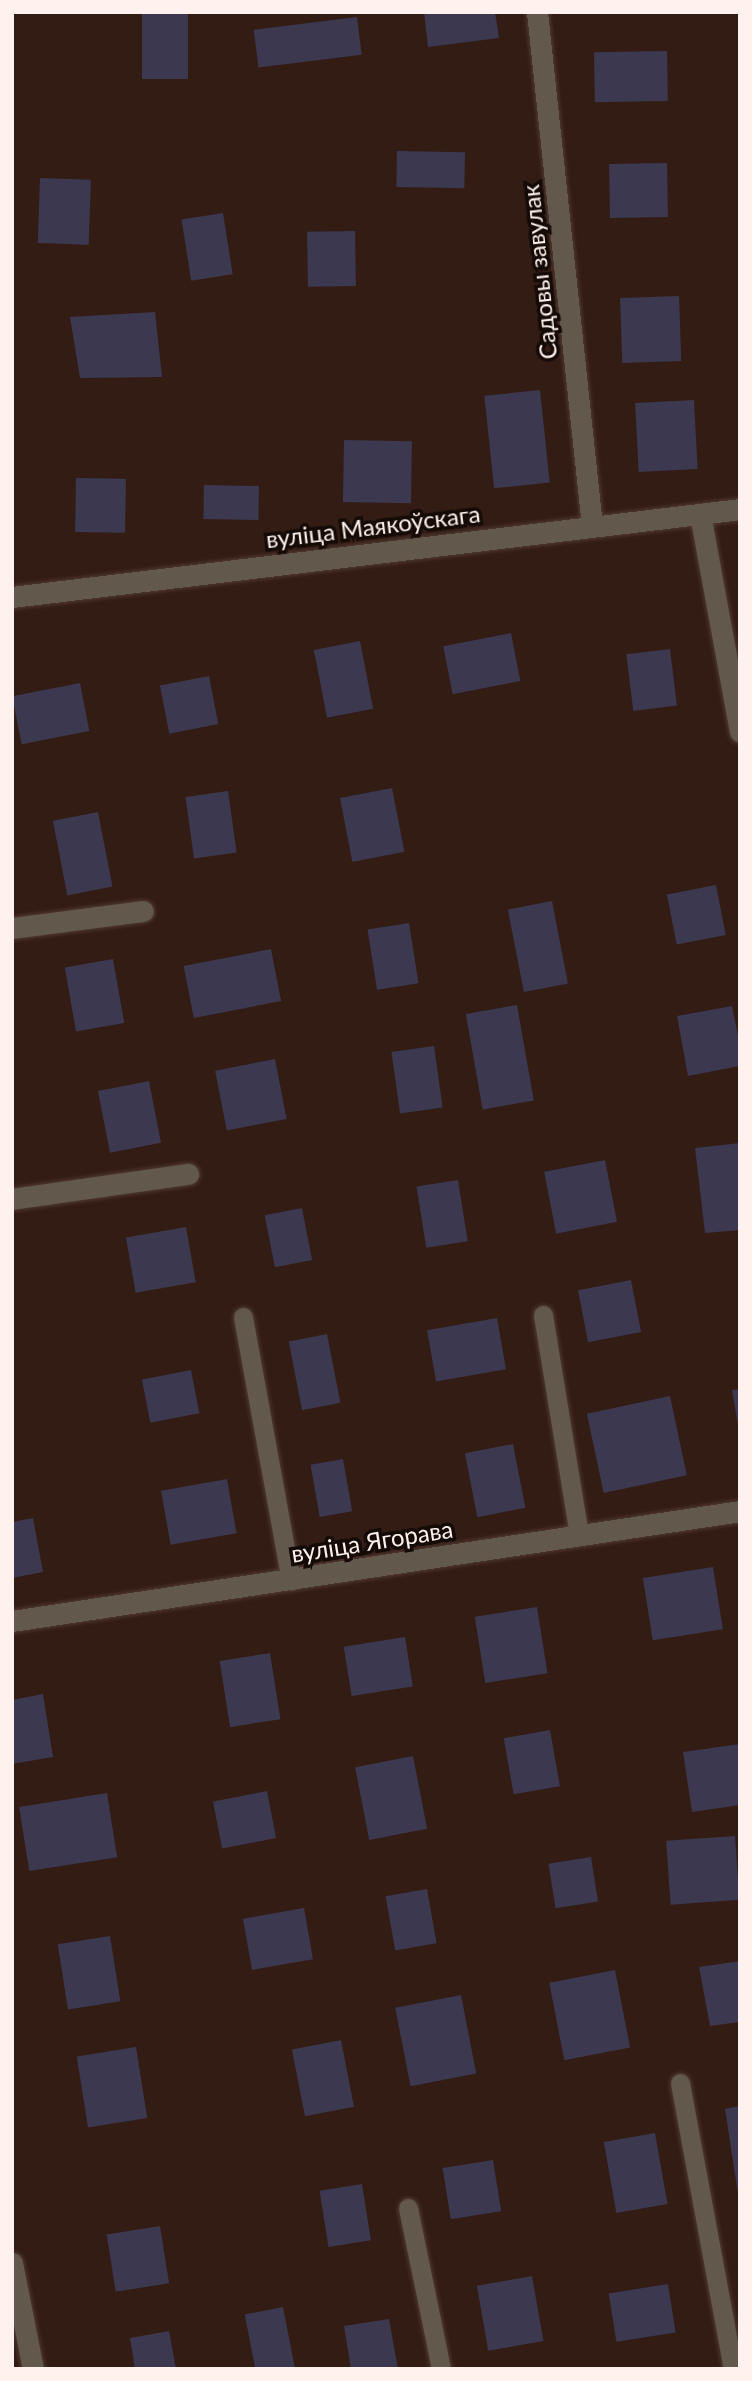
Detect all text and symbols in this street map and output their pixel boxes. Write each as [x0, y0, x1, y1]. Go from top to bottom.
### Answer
street label: Садовы завулак [516, 183, 562, 361]
street label: вуліца Маякоўскага [264, 499, 482, 553]
street label: вуліца Ягорава [289, 1514, 455, 1568]

